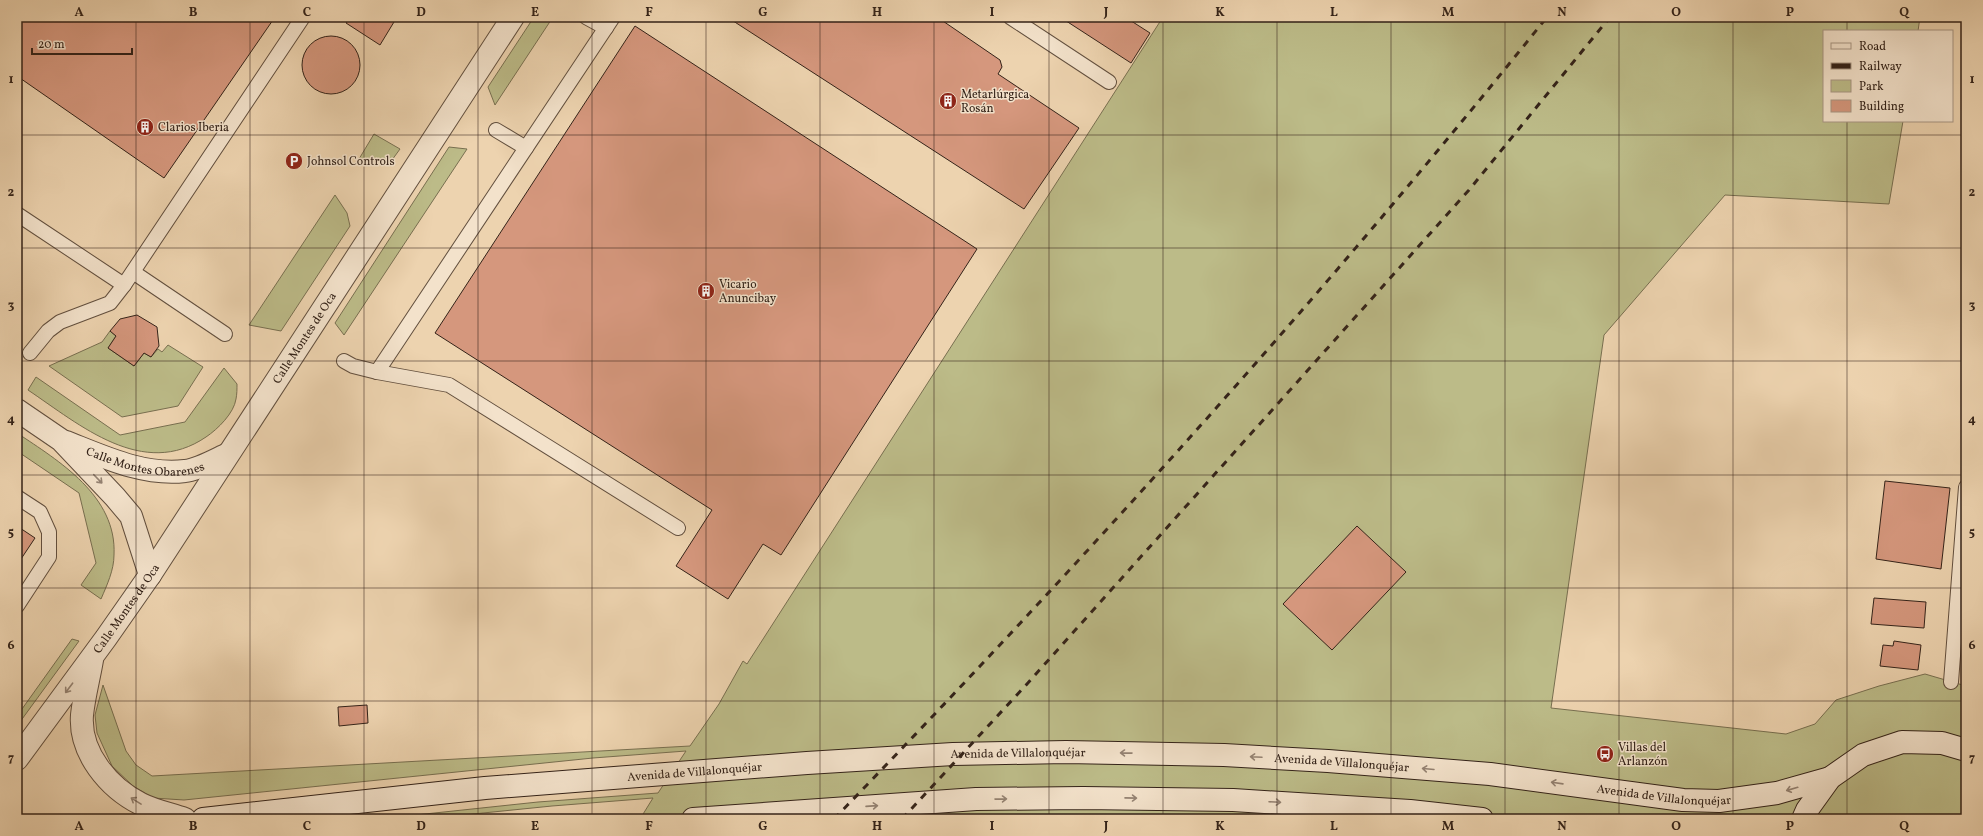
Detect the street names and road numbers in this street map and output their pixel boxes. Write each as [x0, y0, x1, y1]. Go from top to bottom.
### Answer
street label: Calle Montes de Oca [270, 290, 341, 387]
street label: Calle Montes Obarenes [83, 444, 207, 481]
street label: Calle Montes de Oca [90, 561, 164, 657]
street label: Avenida de Villalonquéjar [950, 745, 1086, 763]
street label: Avenida de Villalonquéjar [1274, 751, 1410, 776]
street label: Avenida de Villalonquéjar [627, 760, 763, 786]
street label: Avenida de Villalonquéjar [1596, 781, 1732, 810]

